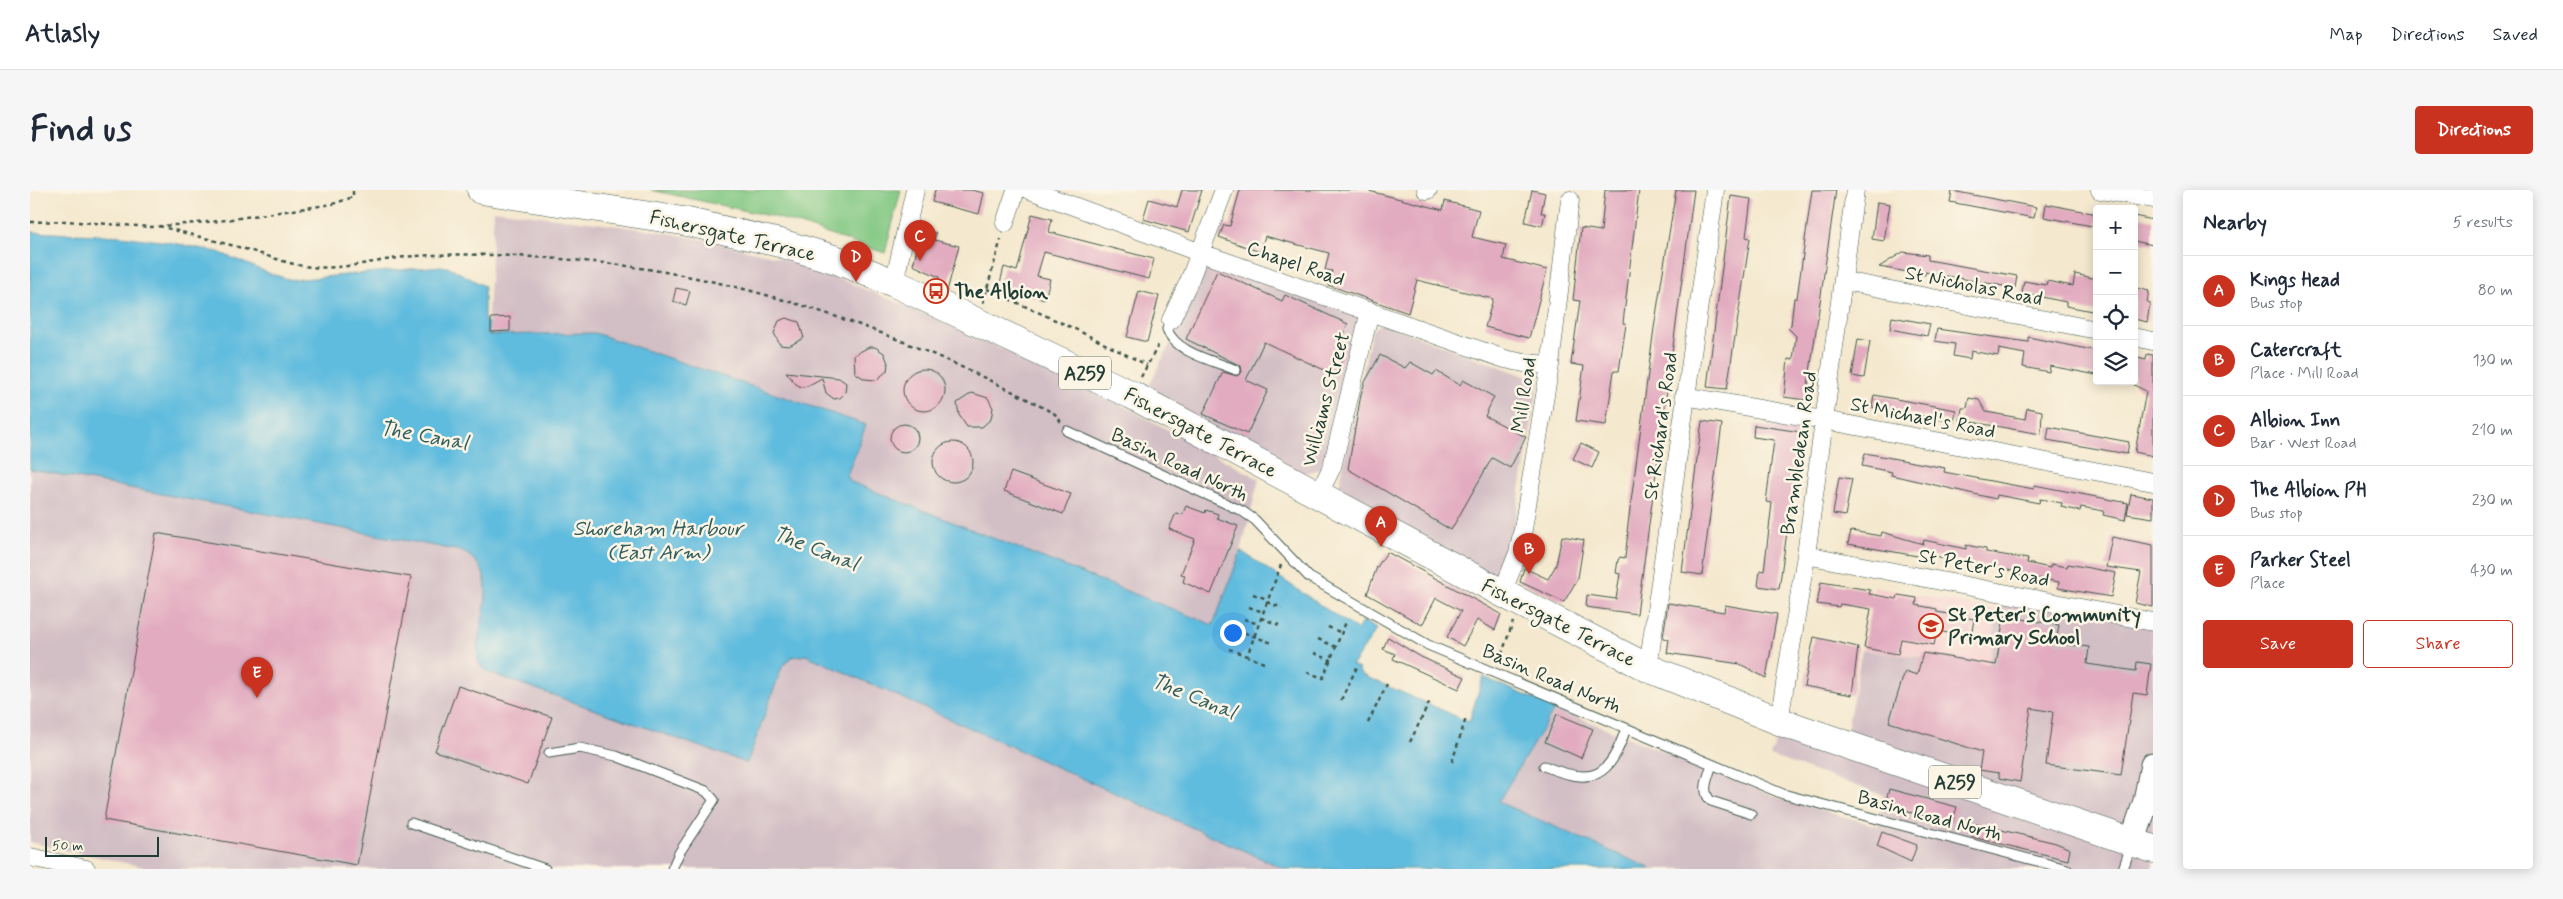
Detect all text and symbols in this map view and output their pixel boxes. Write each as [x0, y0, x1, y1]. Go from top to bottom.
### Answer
text: Atlasly [25, 19, 100, 50]
text: Map [2330, 23, 2363, 47]
text: Directions [2391, 23, 2465, 47]
text: Saved [2493, 23, 2538, 47]
button: Directions [2415, 106, 2533, 154]
text: Find us [30, 107, 132, 153]
street label: Fishersgate Terrace [647, 204, 818, 270]
map controls [2093, 205, 2138, 385]
button: + [2093, 205, 2138, 250]
text: Nearby [2203, 209, 2267, 237]
text: 5 results [2453, 212, 2513, 233]
pin: C [904, 220, 936, 261]
street label: Chapel Road [1243, 235, 1348, 294]
pin: D [840, 241, 872, 282]
button: − [2093, 250, 2138, 295]
street label: St Nicholas Road [1903, 260, 2045, 313]
text: Kings Head [2250, 268, 2340, 293]
bus stop icon: The Albion [923, 278, 949, 304]
place label: The Albion [954, 279, 1048, 306]
text: A [2214, 280, 2224, 301]
text: 80 m [2478, 280, 2513, 301]
text: Bus stop [2250, 293, 2303, 314]
button: locate [2093, 295, 2138, 340]
street label: Williams Street [1296, 329, 1357, 470]
text: Catercraft [2250, 338, 2342, 363]
button: layers [2093, 340, 2138, 385]
text: B [2214, 350, 2224, 371]
text: 130 m [2472, 350, 2513, 371]
street label: St Richard's Road [1638, 351, 1685, 502]
street label: Mill Road [1505, 355, 1544, 435]
road number: A259 [1059, 357, 1111, 390]
text: Place · Mill Road [2250, 363, 2359, 384]
street label: Brambledean Road [1775, 370, 1824, 537]
street label: Fishersgate Terrace [1119, 382, 1282, 486]
street label: St Michael's Road [1848, 391, 1998, 446]
text: Albion Inn [2250, 408, 2340, 433]
water label: The Canal [377, 414, 472, 458]
text: C [2213, 420, 2225, 441]
text: 210 m [2472, 420, 2513, 441]
street label: Basin Road North [1106, 422, 1252, 509]
text: Bar · West Road [2250, 433, 2356, 454]
text: The Albion PH [2250, 478, 2366, 503]
text: D [2213, 490, 2225, 511]
text: 230 m [2472, 490, 2513, 511]
text: Bus stop [2250, 503, 2303, 524]
pin: A [1365, 506, 1397, 547]
water label: Shoreham Harbour (East Arm) [573, 515, 745, 567]
water label: The Canal [769, 520, 864, 579]
pin: B [1513, 533, 1545, 574]
street label: St Peter's Road [1916, 543, 2052, 594]
text: Parker Steel [2250, 548, 2351, 573]
text: E [2214, 560, 2224, 581]
text: 430 m [2470, 560, 2513, 581]
street label: Fishersgate Terrace [1476, 573, 1640, 675]
text: Place [2250, 573, 2285, 594]
place label: St Peter's Community Primary School [1948, 602, 2141, 652]
school or university icon: St Peter's Community Primary School [1918, 613, 1944, 639]
your location [1220, 620, 1246, 646]
button: Save [2203, 620, 2353, 668]
button: Share [2363, 620, 2513, 668]
street label: Basin Road North [1478, 638, 1625, 721]
pin: E [241, 657, 273, 698]
water label: The Canal [1147, 667, 1242, 727]
road number: A259 [1929, 766, 1981, 798]
street label: Basin Road North [1854, 784, 2005, 849]
scale bar [45, 834, 159, 857]
text: 50 m [52, 837, 83, 855]

